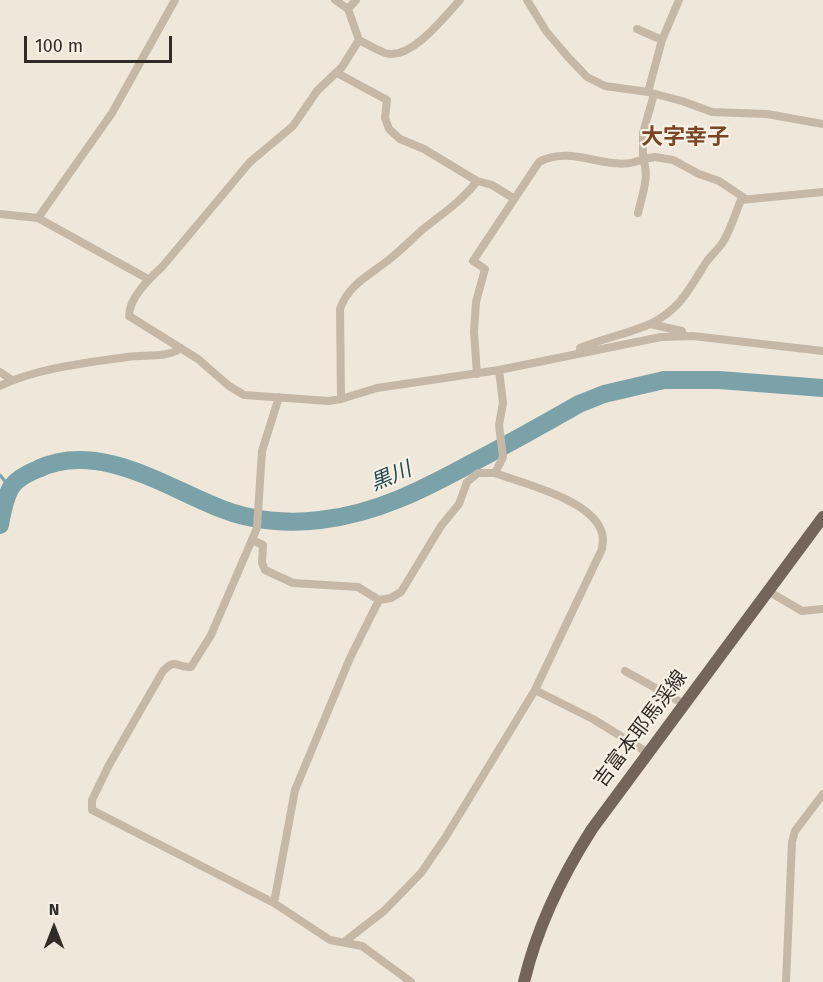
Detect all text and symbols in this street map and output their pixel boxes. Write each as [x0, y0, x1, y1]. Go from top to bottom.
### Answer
scale bar [27, 24, 176, 62]
text: 100 m [35, 35, 83, 57]
district label: 大字幸子 [641, 125, 729, 151]
water label: 黒川 [367, 457, 415, 497]
street label: 吉富本耶馬渓線 [589, 666, 693, 792]
north arrow [24, 898, 84, 958]
text: N [49, 900, 59, 919]

